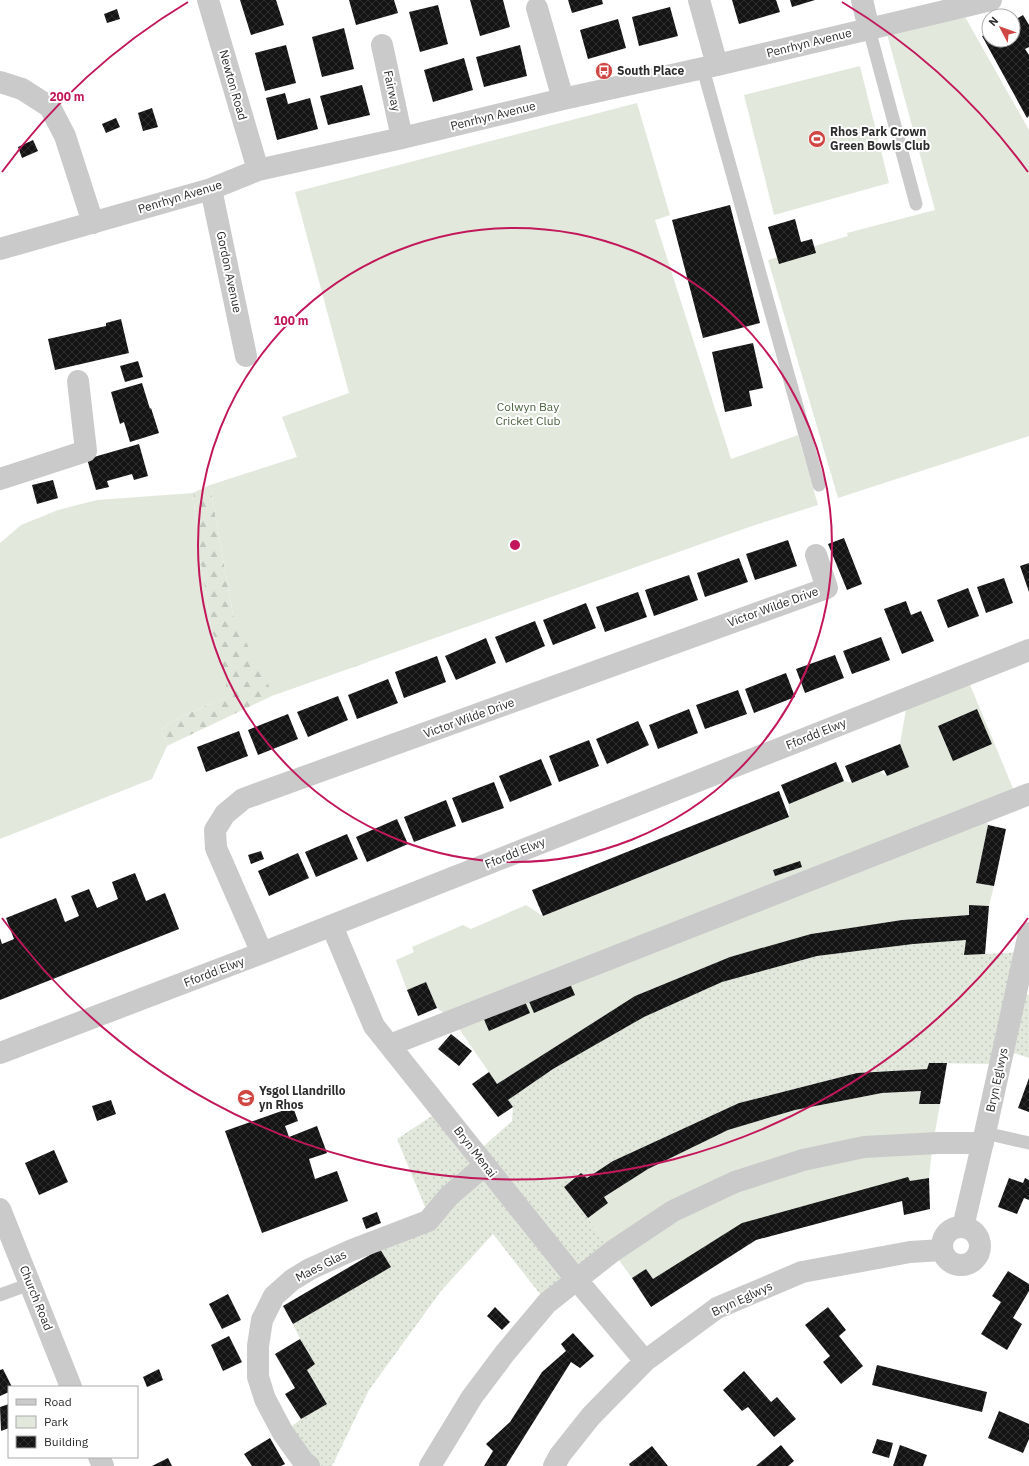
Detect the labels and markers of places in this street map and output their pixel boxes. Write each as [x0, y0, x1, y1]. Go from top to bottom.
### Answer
bus stop icon: South Place [594, 61, 614, 81]
place label: South Place [617, 63, 684, 78]
place label: Rhos Park Crown Green Bowls Club [830, 124, 930, 153]
sports icon: Rhos Park Crown Green Bowls Club [807, 129, 827, 149]
centre of rings [508, 538, 522, 552]
place label: Ysgol Llandrillo yn Rhos [259, 1083, 346, 1112]
school or university icon: Ysgol Llandrillo yn Rhos [236, 1088, 256, 1108]

